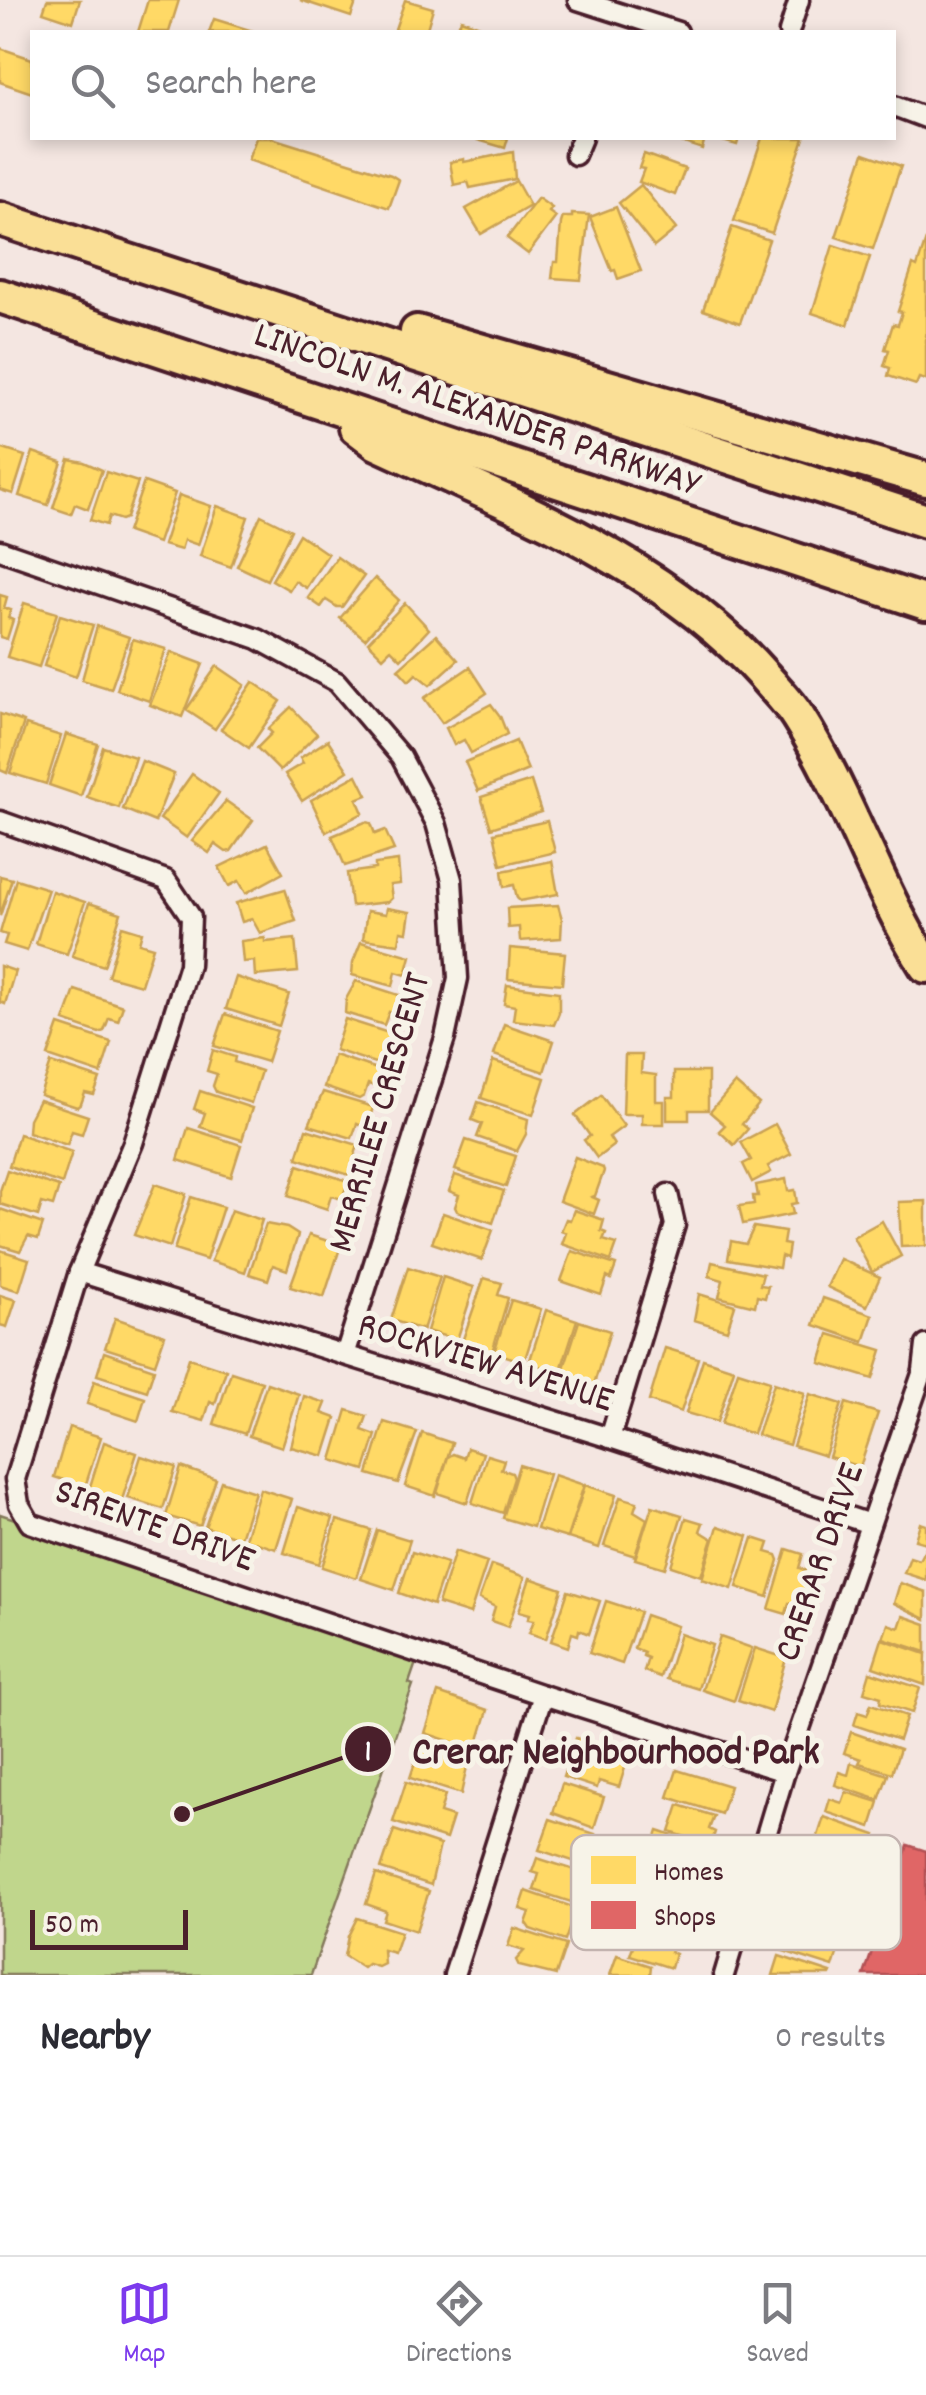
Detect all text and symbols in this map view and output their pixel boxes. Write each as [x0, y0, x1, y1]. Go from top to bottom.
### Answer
search box [30, 30, 896, 140]
icon: search [65, 58, 120, 113]
text: Search here [145, 58, 317, 113]
street label: LINCOLN M. ALEXANDER PARKWAY [246, 310, 707, 515]
street label: MERRILEE CRESCENT [316, 967, 448, 1259]
street label: ROCKVIEW AVENUE [350, 1300, 620, 1430]
street label: CRERAR DRIVE [762, 1456, 882, 1670]
street label: SIRENTE DRIVE [46, 1466, 262, 1590]
callout: Crerar Neighbourhood Park [343, 1714, 840, 1784]
text: Crerar Neighbourhood Park [412, 1727, 820, 1784]
text: 1 [365, 1733, 371, 1776]
legend [571, 1835, 901, 1950]
text: Homes [654, 1855, 724, 1895]
text: Shops [654, 1900, 716, 1940]
scale bar [30, 1905, 188, 1950]
text: 50 m [45, 1907, 99, 1947]
text: Nearby [40, 2010, 150, 2070]
text: 0 results [775, 2017, 886, 2063]
tab: Map [117, 2276, 172, 2376]
tab: Directions [406, 2276, 512, 2376]
tab: Saved [746, 2276, 809, 2376]

